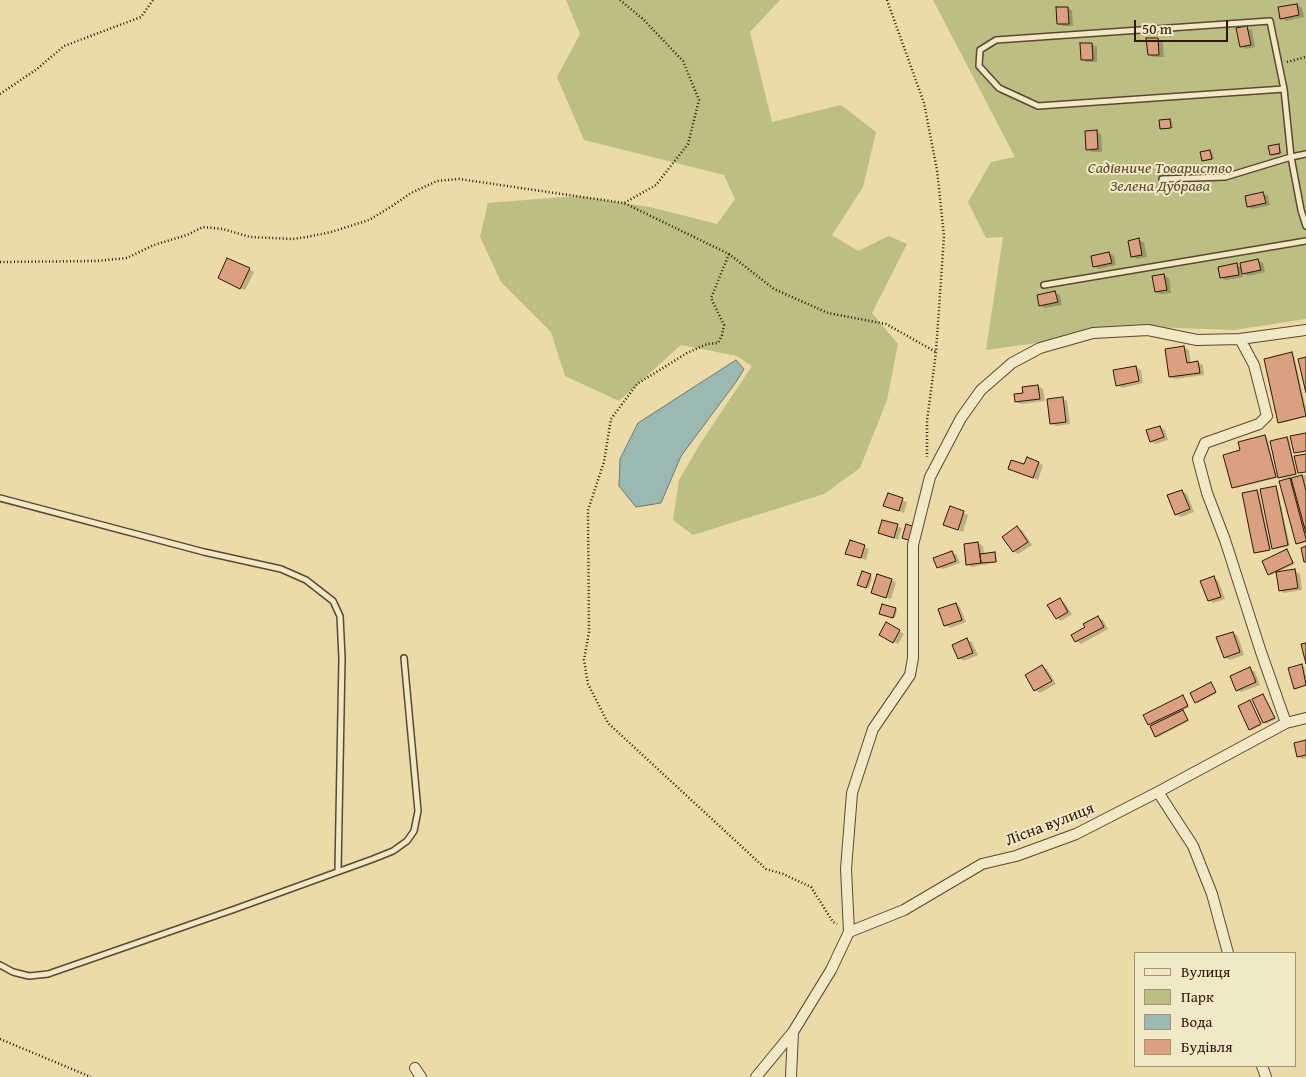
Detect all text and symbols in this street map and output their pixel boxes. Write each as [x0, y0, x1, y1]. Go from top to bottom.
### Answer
scale bar [1136, 10, 1230, 42]
text: 50 m [1142, 18, 1172, 39]
park label: Садівниче Товариство Зелена Дубрава [1088, 159, 1232, 197]
street label: Лісна вулиця [1003, 799, 1097, 851]
legend [1134, 952, 1296, 1067]
text: Вулиця [1181, 961, 1230, 982]
text: Парк [1181, 986, 1214, 1007]
text: Вода [1181, 1011, 1212, 1032]
text: Будівля [1181, 1036, 1233, 1057]

